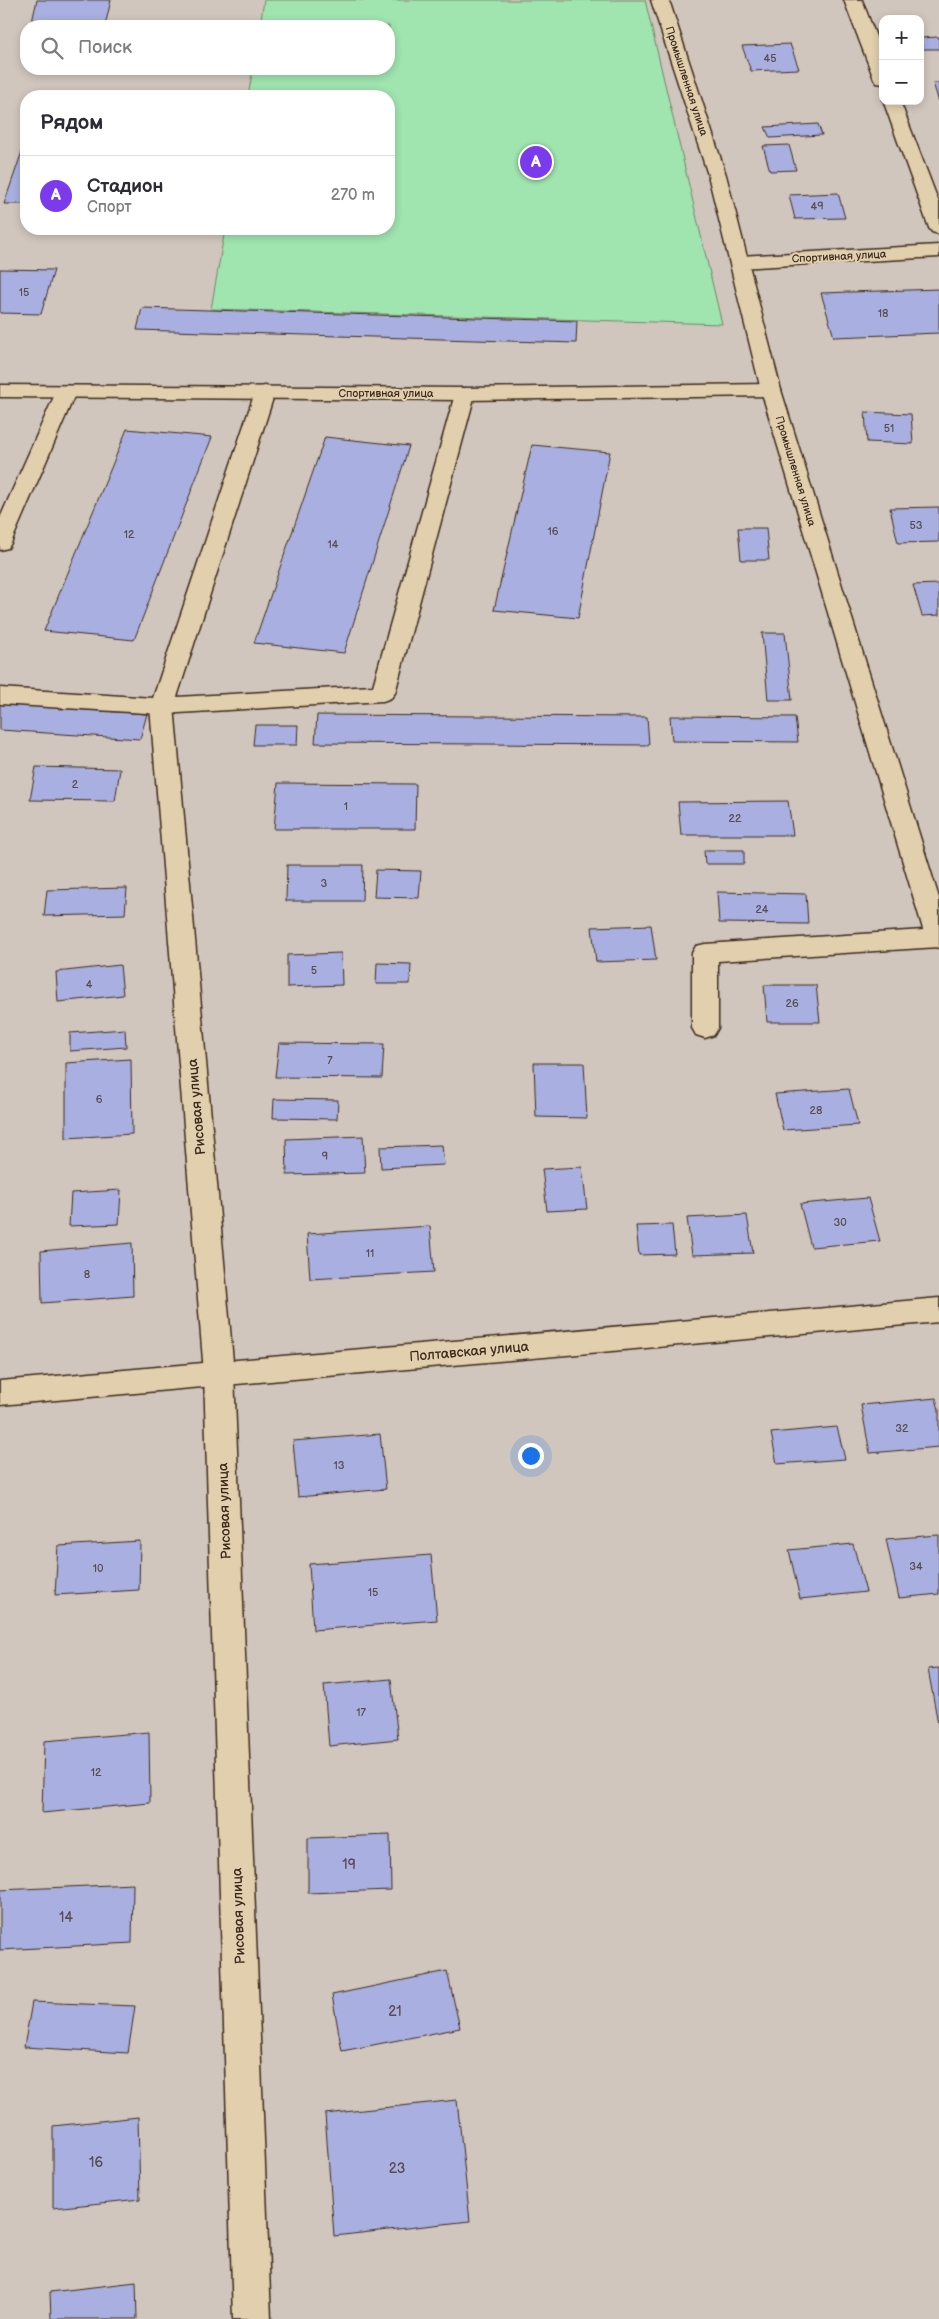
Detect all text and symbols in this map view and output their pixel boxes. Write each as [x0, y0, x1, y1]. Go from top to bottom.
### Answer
map controls [879, 15, 924, 105]
button: + [879, 15, 924, 60]
search box [20, 20, 395, 75]
street label: Промышленная улица [663, 25, 711, 138]
icon: search [38, 34, 66, 62]
text: Поиск [78, 36, 132, 59]
house number: 45 [763, 52, 777, 65]
button: − [879, 60, 924, 105]
text: Рядом [40, 110, 103, 135]
pin: A [520, 143, 552, 181]
text: Стадион [87, 175, 163, 198]
text: A [51, 186, 61, 205]
text: 270 m [331, 186, 375, 205]
text: Спорт [87, 198, 132, 217]
house number: 49 [810, 200, 824, 213]
street label: Спортивная улица [791, 248, 887, 265]
house number: 15 [19, 286, 29, 299]
house number: 18 [878, 307, 888, 320]
street label: Спортивная улица [339, 387, 434, 400]
street label: Промышленная улица [773, 414, 819, 528]
house number: 51 [884, 422, 894, 435]
house number: 53 [909, 519, 923, 532]
house number: 16 [548, 525, 559, 538]
house number: 12 [124, 528, 135, 541]
house number: 14 [328, 538, 339, 551]
house number: 2 [72, 778, 79, 791]
house number: 1 [344, 800, 348, 813]
house number: 22 [729, 812, 742, 825]
house number: 3 [321, 877, 328, 890]
house number: 24 [755, 903, 769, 916]
house number: 5 [311, 964, 317, 977]
house number: 4 [86, 978, 93, 991]
house number: 26 [785, 997, 799, 1010]
house number: 7 [327, 1054, 333, 1067]
street label: Рисовая улица [184, 1057, 209, 1156]
house number: 6 [96, 1093, 103, 1106]
house number: 28 [810, 1104, 822, 1117]
house number: 9 [322, 1150, 328, 1163]
house number: 30 [833, 1216, 847, 1229]
house number: 11 [366, 1247, 374, 1260]
house number: 8 [84, 1268, 90, 1281]
street label: Полтавская улица [408, 1338, 530, 1365]
house number: 32 [895, 1422, 909, 1435]
your location [518, 1443, 544, 1469]
house number: 13 [333, 1459, 345, 1472]
street label: Рисовая улица [214, 1462, 235, 1560]
house number: 34 [909, 1560, 923, 1573]
house number: 10 [93, 1562, 104, 1575]
house number: 15 [368, 1586, 378, 1599]
house number: 17 [356, 1706, 366, 1719]
house number: 12 [91, 1766, 102, 1779]
house number: 19 [342, 1856, 356, 1873]
street label: Рисовая улица [228, 1867, 249, 1965]
house number: 14 [59, 1909, 73, 1926]
house number: 21 [388, 2003, 402, 2020]
house number: 16 [89, 2154, 103, 2171]
house number: 23 [389, 2160, 405, 2177]

